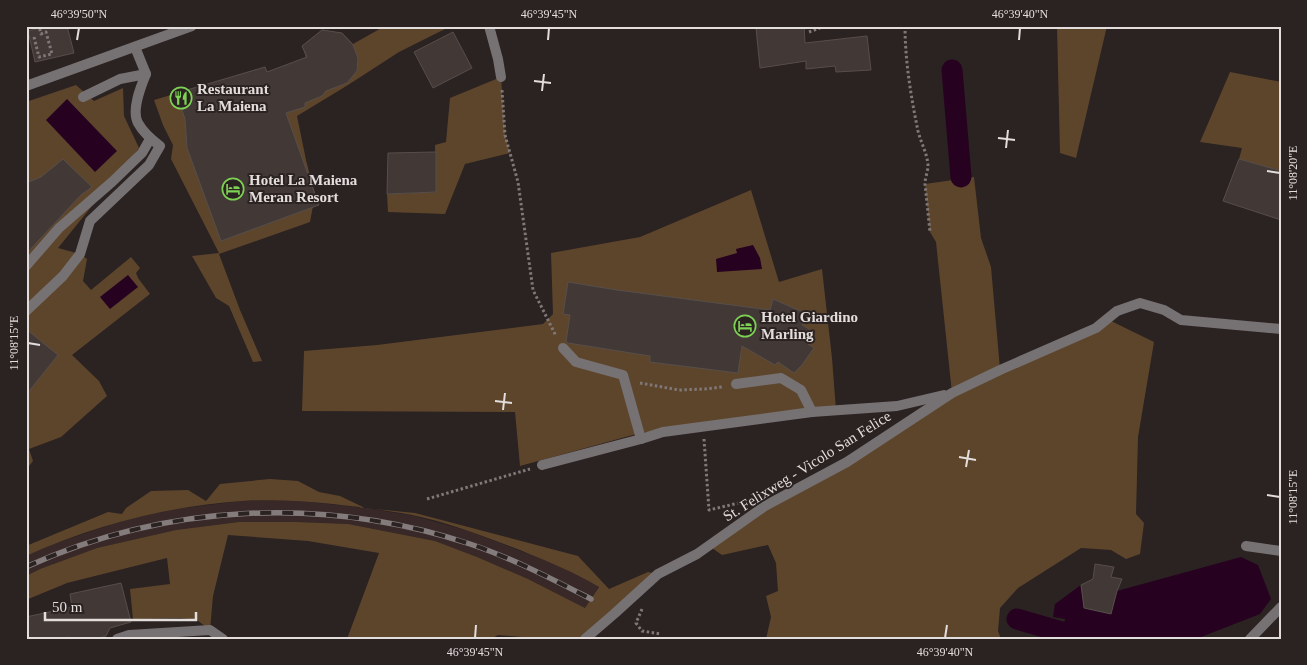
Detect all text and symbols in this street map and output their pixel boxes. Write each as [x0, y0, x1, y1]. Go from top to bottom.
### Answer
text: 46°39'50"N [51, 7, 108, 21]
text: 46°39'45"N [521, 7, 578, 21]
text: 46°39'40"N [992, 7, 1049, 21]
place label: Restaurant La Maiena [197, 81, 269, 114]
restaurant icon: Restaurant La Maiena [169, 86, 193, 110]
text: 11°08'20"E [1286, 146, 1300, 200]
place label: Hotel La Maiena Meran Resort [249, 172, 358, 205]
hotel icon: Hotel La Maiena Meran Resort [221, 177, 245, 201]
place label: Hotel Giardino Marling [761, 309, 858, 342]
hotel icon: Hotel Giardino Marling [733, 314, 757, 338]
text: 11°08'15"E [7, 316, 21, 370]
street label: St. Felixweg - Vicolo San Felice [720, 407, 894, 524]
text: 11°08'15"E [1286, 470, 1300, 524]
scale bar [45, 590, 196, 622]
text: 50 m [52, 599, 83, 615]
text: 46°39'45"N [447, 645, 504, 659]
text: 46°39'40"N [917, 645, 974, 659]

